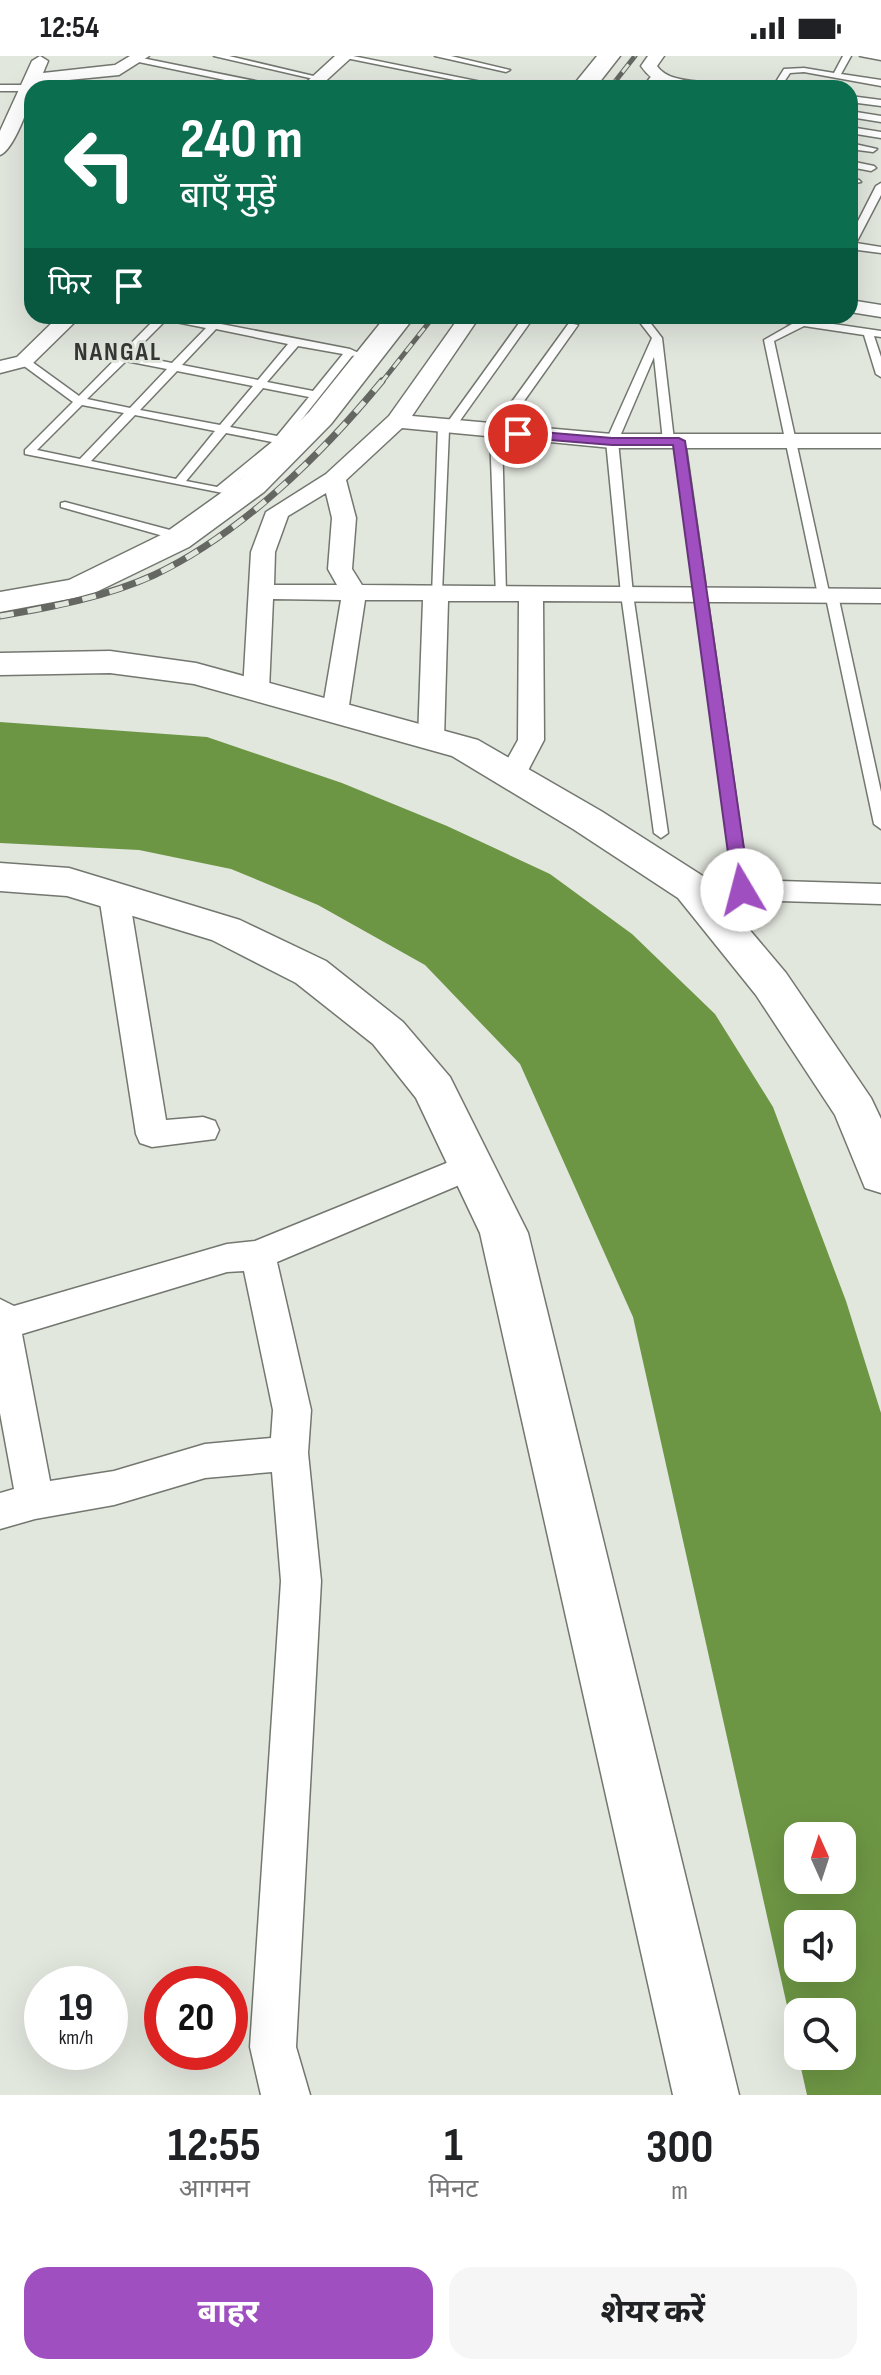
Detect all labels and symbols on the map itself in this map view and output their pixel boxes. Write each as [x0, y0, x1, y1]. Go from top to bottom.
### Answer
district label: NANGAL [74, 337, 162, 368]
pin [484, 400, 552, 468]
position arrow [700, 848, 784, 932]
north arrow [784, 1822, 856, 1894]
speed limit sign: 20 [144, 1966, 248, 2070]

